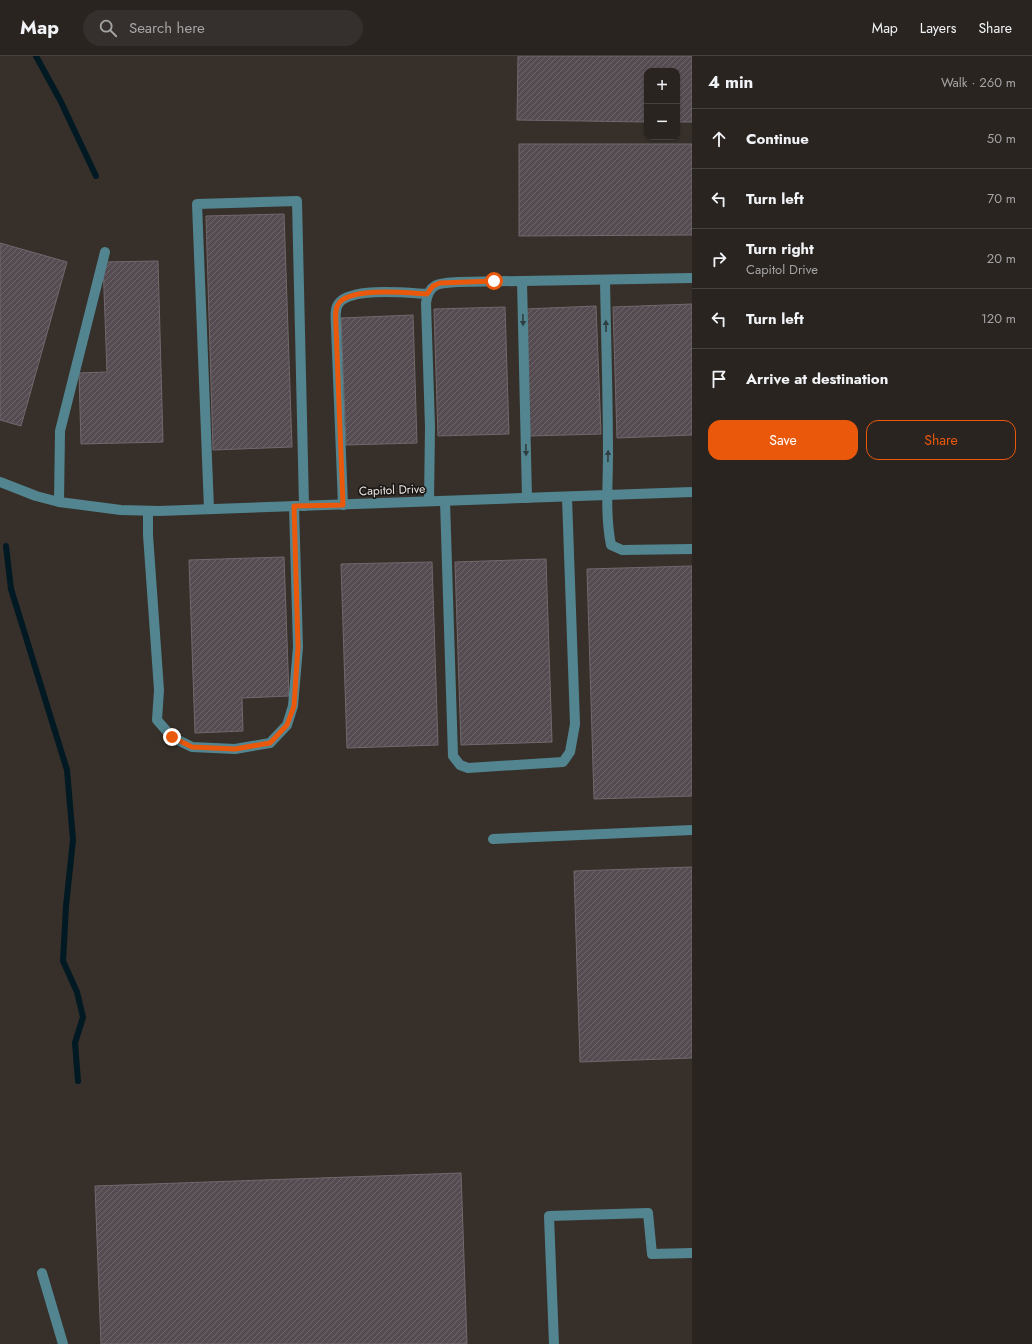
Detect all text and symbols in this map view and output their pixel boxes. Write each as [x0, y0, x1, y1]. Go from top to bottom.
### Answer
search box [83, 10, 363, 46]
text: Map [20, 14, 59, 41]
icon: search [97, 17, 119, 39]
text: Search here [129, 17, 205, 39]
text: Map [872, 18, 898, 38]
text: Layers [920, 18, 956, 38]
text: Share [978, 18, 1012, 38]
map controls [644, 68, 680, 140]
button: + [644, 68, 680, 104]
text: 4 min [708, 70, 753, 94]
text: Walk · 260 m [941, 73, 1016, 92]
button: − [644, 104, 680, 140]
icon: ahead [708, 128, 730, 150]
text: Continue [746, 128, 809, 150]
text: 50 m [987, 129, 1016, 148]
icon: left [708, 188, 730, 210]
text: Turn left [746, 188, 804, 210]
text: 70 m [987, 189, 1016, 208]
text: Turn right [746, 238, 814, 260]
icon: right [708, 248, 730, 270]
text: 20 m [987, 249, 1016, 268]
text: Capitol Drive [746, 260, 818, 279]
route start [485, 272, 503, 290]
icon: left [708, 308, 730, 330]
text: Turn left [746, 308, 804, 330]
text: 120 m [981, 309, 1016, 328]
one-way arrow [519, 314, 526, 326]
one-way arrow [603, 319, 609, 332]
icon: arrive [708, 368, 730, 390]
text: Arrive at destination [746, 368, 888, 390]
button: Save [708, 420, 858, 460]
button: Share [866, 420, 1016, 460]
one-way arrow [522, 444, 529, 456]
one-way arrow [605, 449, 611, 462]
street label: Capitol Drive [358, 480, 426, 500]
route end [163, 728, 181, 746]

